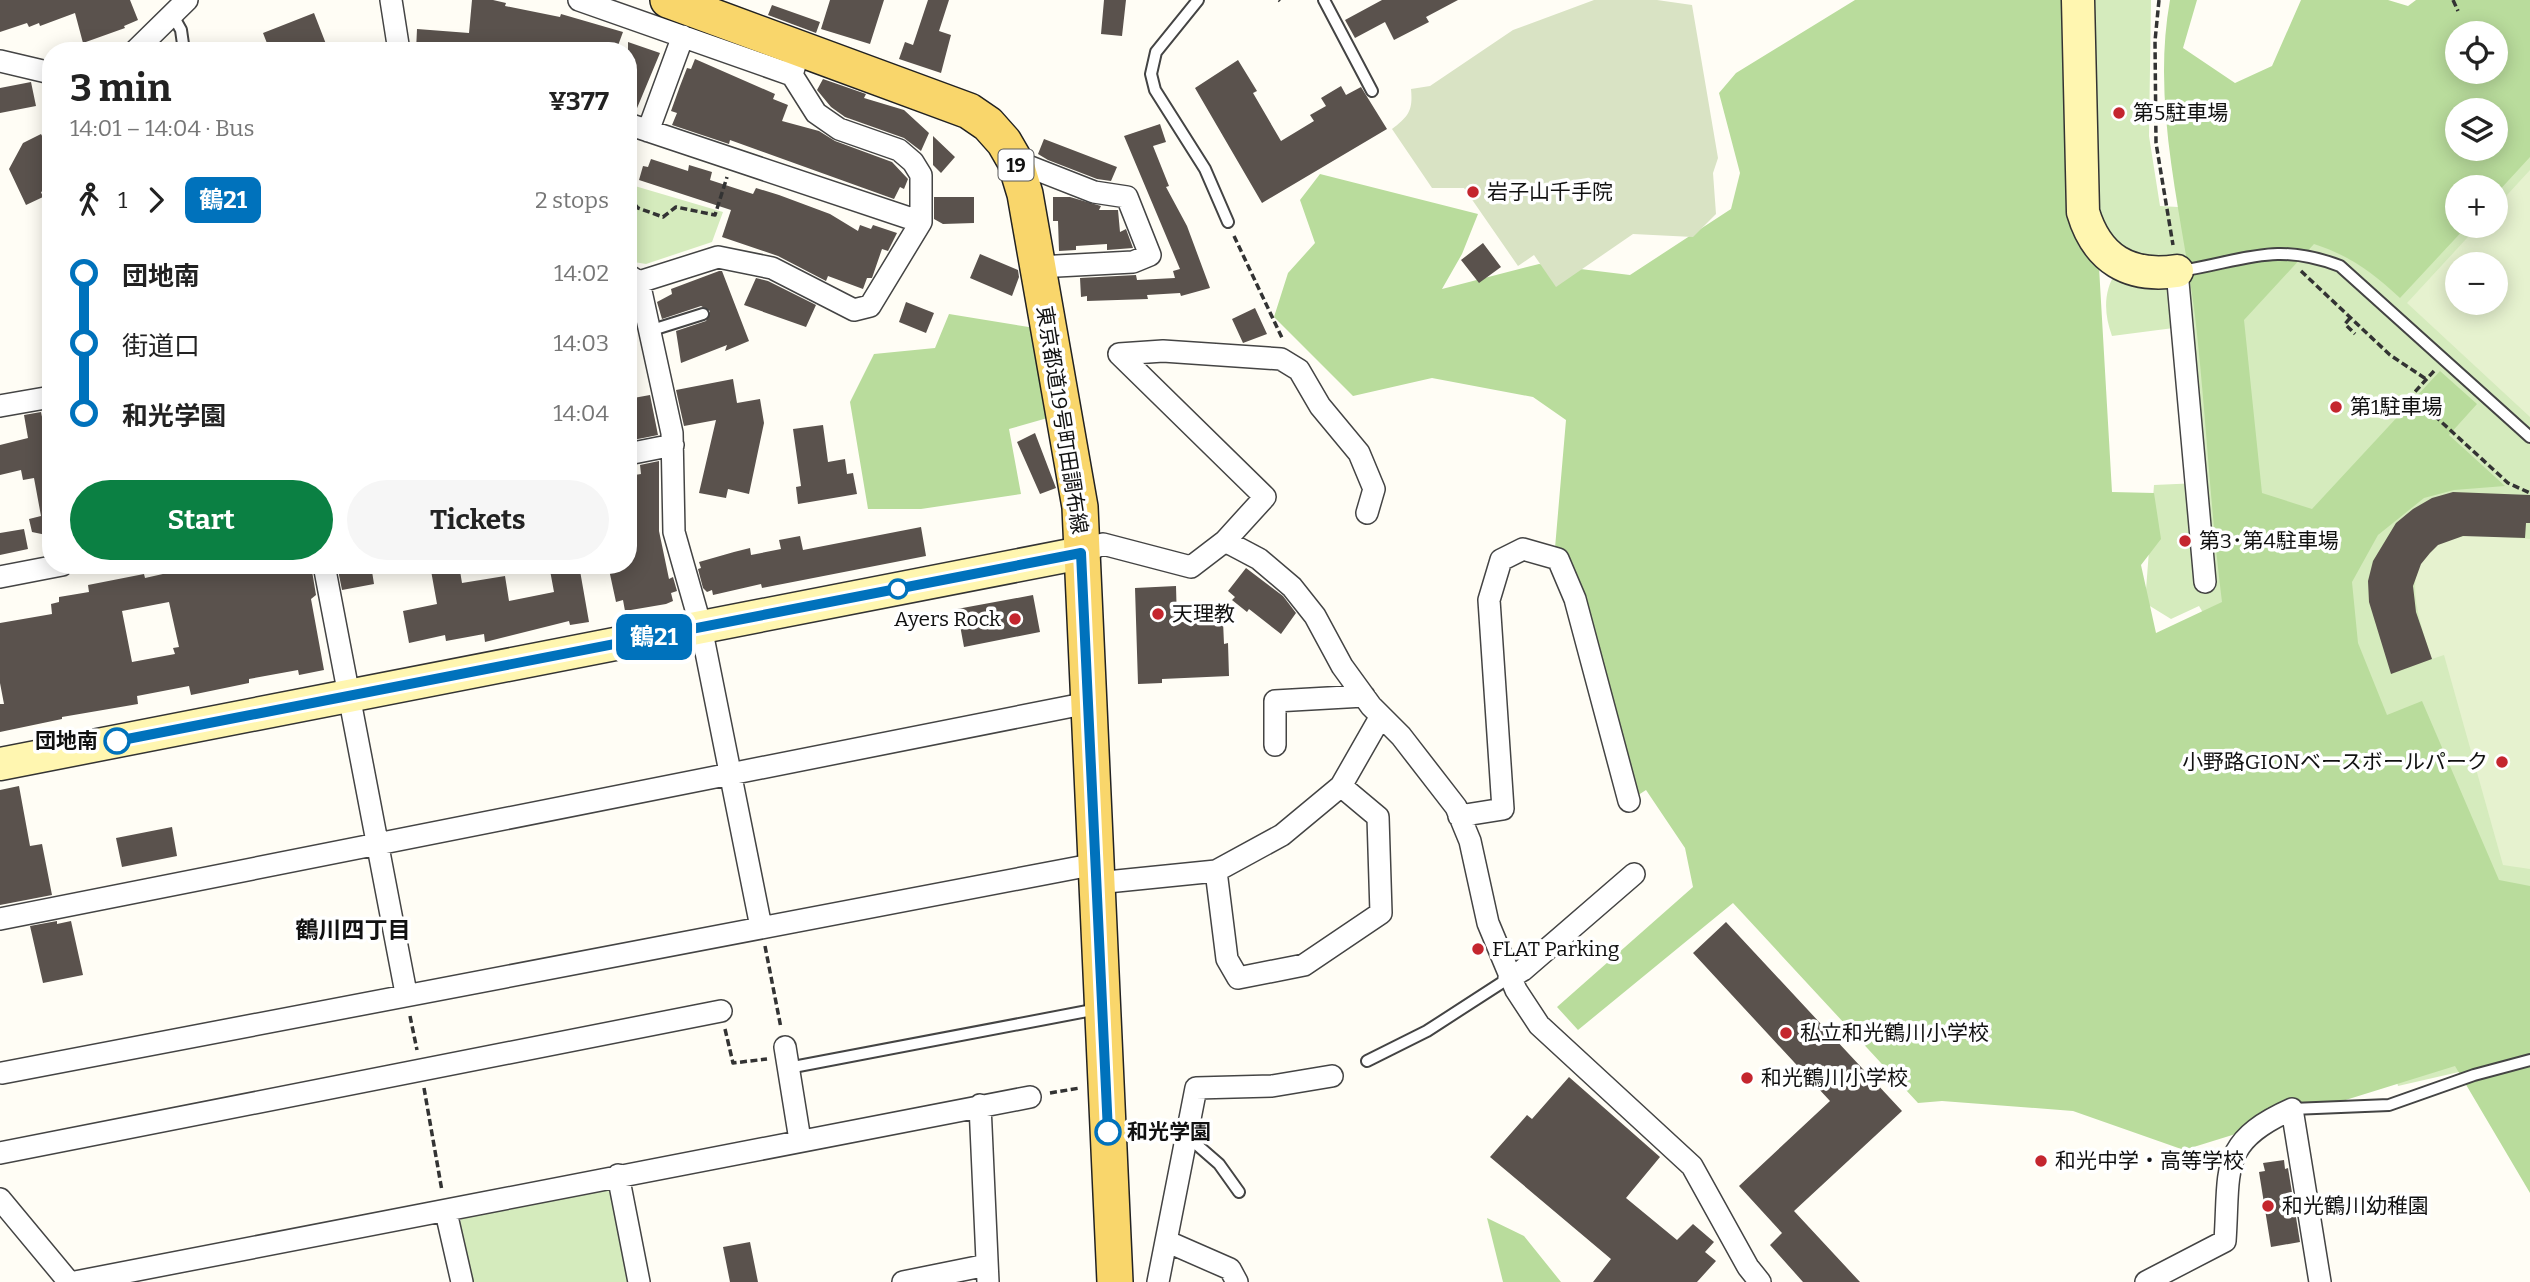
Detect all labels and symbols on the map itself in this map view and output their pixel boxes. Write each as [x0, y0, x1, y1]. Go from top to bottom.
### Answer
place label: 第5駐車場 [2133, 100, 2228, 126]
marker: 第5駐車場 [2111, 105, 2127, 121]
road number: 19 [998, 150, 1034, 181]
place label: 岩子山千手院 [1487, 179, 1613, 205]
marker: 岩子山千手院 [1465, 184, 1481, 200]
street label: 東京都道19号町田調布線 [1031, 304, 1093, 536]
place label: 第1駐車場 [2350, 394, 2443, 420]
marker: 第1駐車場 [2328, 399, 2344, 415]
place label: 第3･第4駐車場 [2199, 528, 2339, 554]
marker: 第3･第4駐車場 [2177, 533, 2193, 549]
unlabelled marker [888, 579, 908, 599]
place label: 天理教 [1172, 601, 1235, 627]
place label: Ayers Rock [894, 606, 1001, 632]
marker: 天理教 [1150, 606, 1166, 622]
marker: Ayers Rock [1007, 611, 1023, 627]
line badge: 鶴21 [614, 614, 694, 660]
place label: 団地南 [35, 728, 98, 754]
marker: 団地南 [104, 728, 130, 754]
place label: 小野路GIONベースボールパーク [2182, 749, 2488, 775]
marker: 小野路GIONベースボールパーク [2494, 754, 2510, 770]
district label: 鶴川四丁目 [296, 916, 411, 944]
place label: FLAT Parking [1492, 936, 1620, 962]
marker: FLAT Parking [1470, 941, 1486, 957]
place label: 私立和光鶴川小学校 [1800, 1020, 1989, 1046]
marker: 私立和光鶴川小学校 [1778, 1025, 1794, 1041]
place label: 和光鶴川小学校 [1761, 1065, 1908, 1091]
marker: 和光鶴川小学校 [1739, 1070, 1755, 1086]
marker: 和光学園 [1095, 1119, 1121, 1145]
place label: 和光学園 [1127, 1119, 1211, 1145]
place label: 和光中学・高等学校 [2055, 1148, 2244, 1174]
marker: 和光中学・高等学校 [2033, 1153, 2049, 1169]
place label: 和光鶴川幼稚園 [2282, 1193, 2429, 1219]
marker: 和光鶴川幼稚園 [2260, 1198, 2276, 1214]

